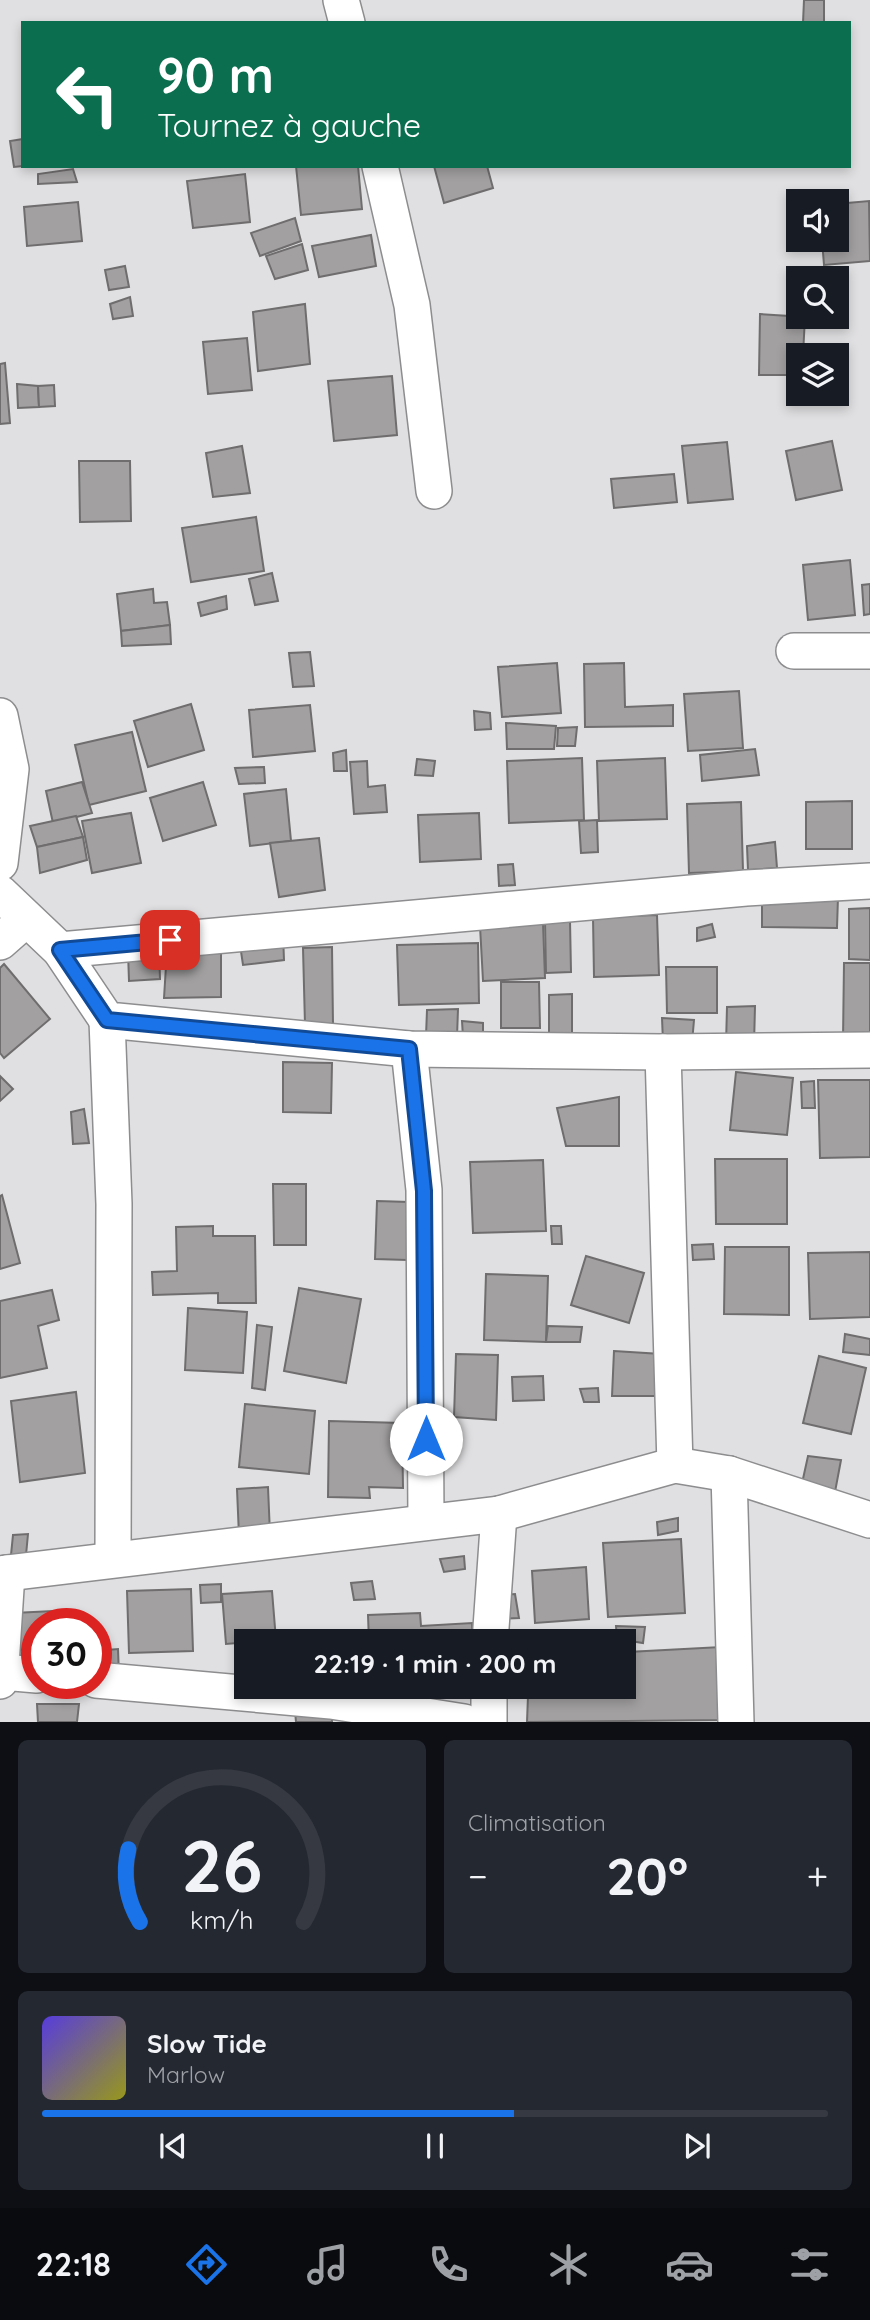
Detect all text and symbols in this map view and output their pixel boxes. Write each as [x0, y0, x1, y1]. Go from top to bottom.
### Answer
text: 90 m [157, 44, 274, 105]
icon: left [42, 49, 133, 140]
text: Tournez à gauche [157, 105, 421, 145]
map controls [786, 189, 849, 406]
button: sound [786, 189, 849, 252]
button: search [786, 266, 849, 329]
button: layers [786, 343, 849, 406]
pin [140, 910, 200, 970]
icon: arrive [151, 921, 189, 959]
position arrow [389, 1402, 463, 1476]
speed limit sign: 30 [21, 1608, 112, 1699]
text: 22:19 · 1 min · 200 m [313, 1647, 557, 1680]
text: Climatisation [468, 1808, 606, 1837]
text: 26 [181, 1820, 263, 1911]
text: 20° [606, 1843, 688, 1908]
text: − [468, 1852, 488, 1900]
text: + [807, 1852, 828, 1900]
text: km/h [190, 1904, 254, 1935]
text: Slow Tide [147, 2027, 267, 2060]
text: Marlow [147, 2060, 225, 2089]
icon: previous [154, 2127, 192, 2165]
icon: pause [416, 2127, 454, 2165]
icon: next [678, 2127, 716, 2165]
icon: directions [182, 2240, 231, 2289]
icon: music [303, 2240, 352, 2289]
icon: phone [424, 2240, 473, 2289]
icon: climate [544, 2240, 593, 2289]
icon: car [665, 2240, 714, 2289]
icon: filters [785, 2240, 834, 2289]
text: 22:18 [36, 2244, 111, 2284]

